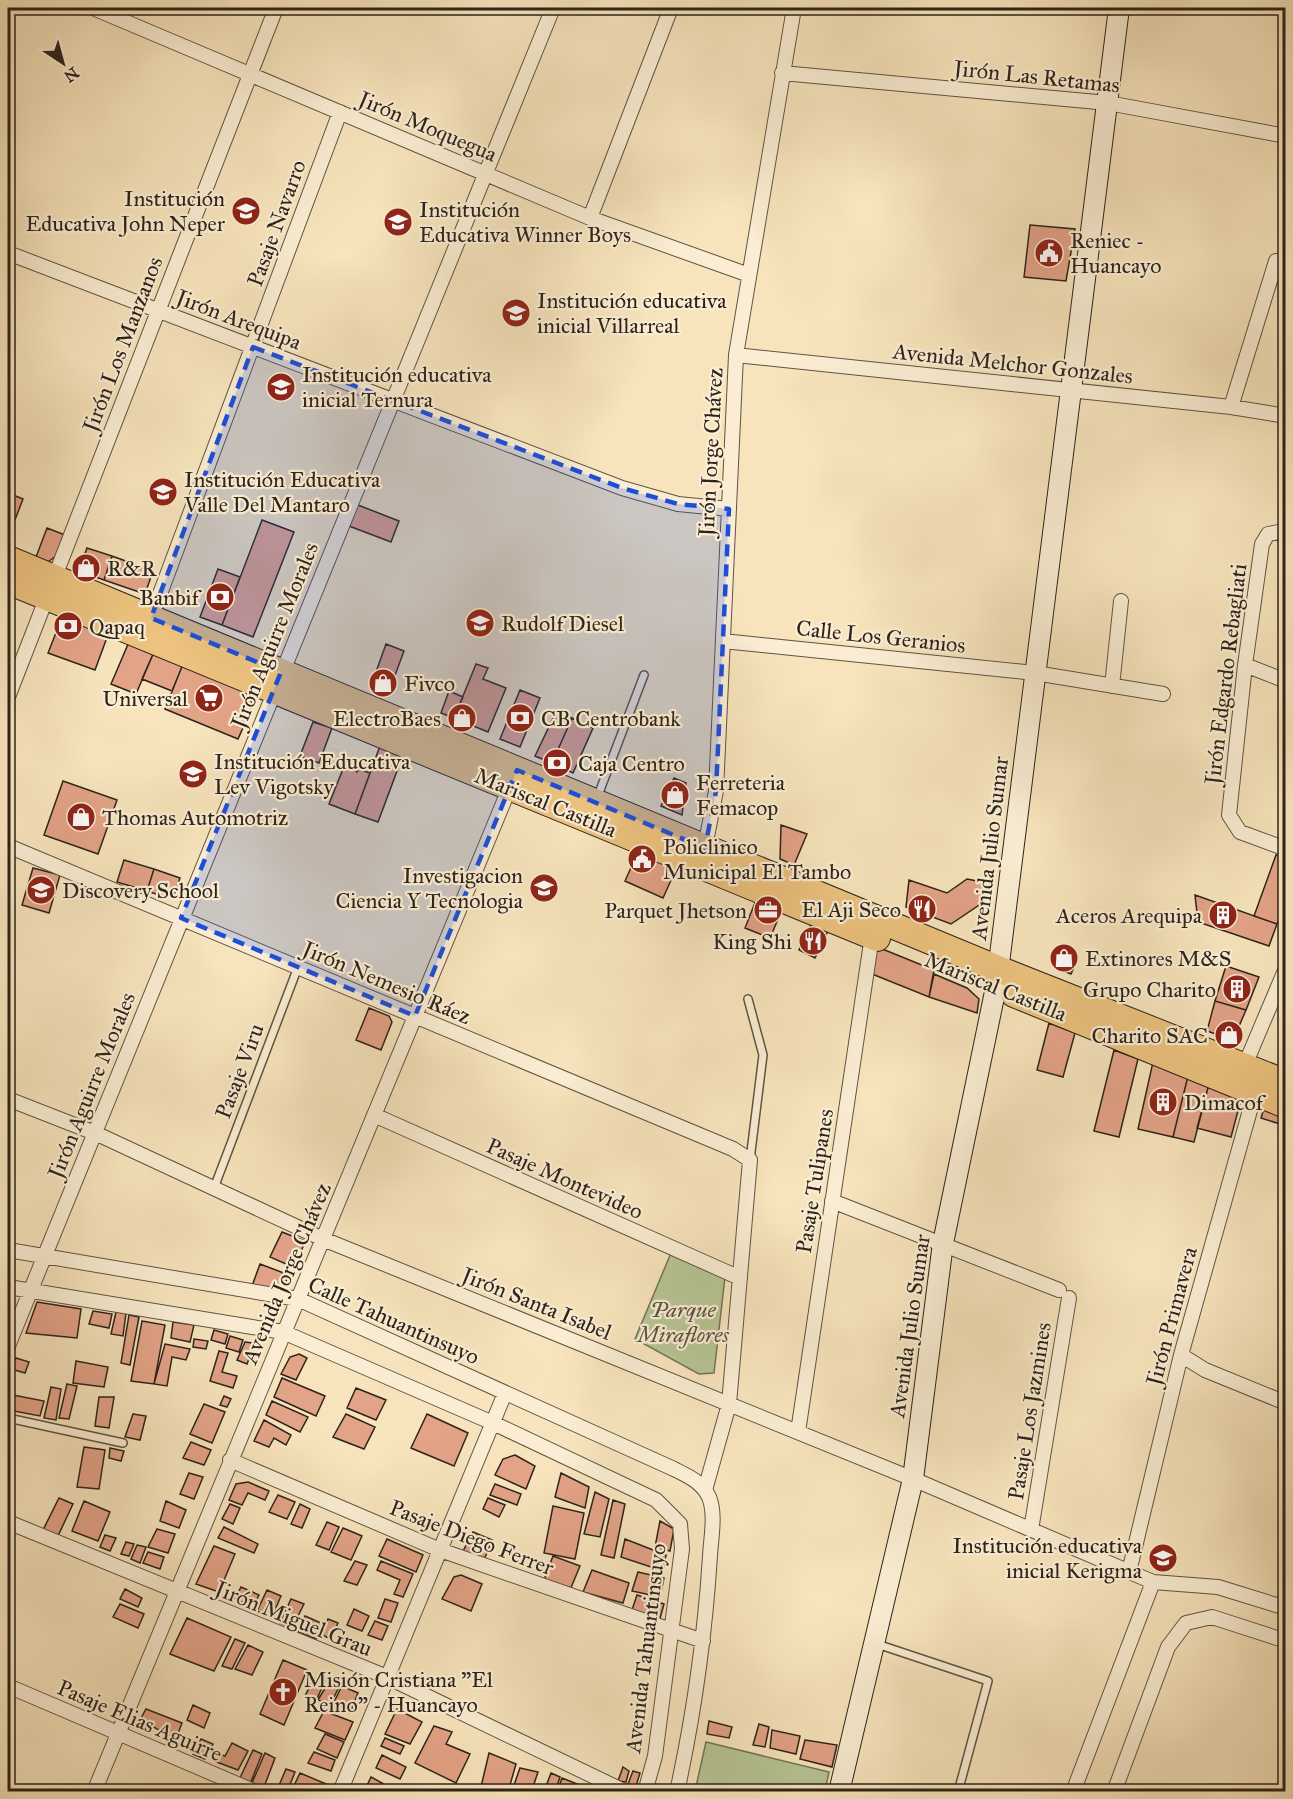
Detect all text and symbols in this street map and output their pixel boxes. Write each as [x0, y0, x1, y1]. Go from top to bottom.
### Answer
north arrow [33, 33, 93, 93]
street label: Jirón Las Retamas [951, 54, 1121, 99]
text: N [60, 63, 83, 87]
street label: Jirón Moquegua [353, 84, 502, 168]
street label: Pasaje Navarro [241, 156, 312, 290]
place label: Institución Educativa John Neper [25, 185, 226, 237]
school or university icon: Institución Educativa John Neper [230, 195, 262, 227]
place label: Institución Educativa Winner Boys [419, 196, 631, 248]
school or university icon: Institución Educativa Winner Boys [382, 206, 414, 238]
place label: Reniec - Huancayo [1070, 227, 1161, 279]
public building icon: Reniec - Huancayo [1033, 237, 1065, 269]
street label: Jirón Los Manzanos [76, 253, 168, 438]
street label: Jirón Arequipa [171, 283, 306, 356]
place label: Institución educativa inicial Villarreal [537, 287, 727, 339]
school or university icon: Institución educativa inicial Villarreal [500, 297, 532, 329]
street label: Avenida Melchor Gonzales [891, 337, 1134, 390]
place label: Institución educativa inicial Ternura [302, 361, 492, 413]
street label: Jirón Jorge Chávez [692, 367, 728, 539]
school or university icon: Institución educativa inicial Ternura [265, 371, 297, 403]
place label: Institución Educativa Valle Del Mantaro [183, 466, 381, 518]
school or university icon: Institución Educativa Valle Del Mantaro [147, 476, 179, 508]
street label: Jirón Aguirre Morales [224, 538, 324, 734]
shop icon: R&R [70, 552, 102, 584]
place label: R&R [107, 555, 157, 582]
street label: Jirón Edgardo Rebagliati [1198, 562, 1252, 788]
bank icon: Banbif [204, 581, 236, 613]
place label: Banbif [139, 584, 203, 611]
school or university icon: Rudolf Diesel [464, 607, 496, 639]
bank icon: Qapaq [52, 610, 84, 642]
place label: Rudolf Diesel [501, 610, 624, 637]
place label: Qapaq [89, 613, 145, 640]
street label: Calle Los Geranios [795, 614, 967, 659]
shop icon: Fivco [367, 667, 399, 699]
place label: Fivco [404, 670, 455, 697]
supermarket icon: Universal [193, 682, 225, 714]
place label: Universal [102, 685, 188, 712]
shop icon: ElectroBaes [446, 702, 478, 734]
bank icon: CB Centrobank [504, 702, 536, 734]
place label: ElectroBaes [333, 705, 441, 732]
place label: CB Centrobank [541, 705, 681, 732]
bank icon: Caja Centro [541, 747, 573, 779]
place label: Institución Educativa Lev Vigotsky [214, 748, 411, 800]
place label: Caja Centro [578, 750, 685, 777]
street label: Avenida Julio Sumar [965, 754, 1014, 942]
school or university icon: Institución Educativa Lev Vigotsky [177, 758, 209, 790]
street label: Mariscal Castilla [471, 762, 621, 844]
place label: Ferreteria Femacop [696, 769, 786, 821]
shop icon: Ferreteria Femacop [659, 779, 691, 811]
shop icon: Thomas Automotriz [65, 801, 97, 833]
place label: Thomas Automotriz [102, 804, 288, 831]
place label: Policlinico Municipal El Tambo [663, 833, 851, 885]
public building icon: Policlinico Municipal El Tambo [626, 843, 658, 875]
place label: Investigacion Ciencia Y Tecnologia [335, 862, 524, 914]
school or university icon: Investigacion Ciencia Y Tecnologia [528, 872, 560, 904]
school or university icon: Discovery School [25, 874, 57, 906]
place label: Discovery School [62, 877, 219, 904]
restaurant icon: El Aji Seco [906, 893, 938, 925]
office icon: Parquet Jhetson [752, 894, 784, 926]
place label: El Aji Seco [801, 896, 901, 923]
place label: Parquet Jhetson [604, 897, 747, 924]
building icon: Aceros Arequipa [1207, 899, 1239, 931]
place label: Aceros Arequipa [1055, 902, 1203, 929]
restaurant icon: King Shi [797, 925, 829, 957]
place label: King Shi [713, 928, 792, 955]
street label: Jirón Nemesio Ráez [297, 934, 475, 1030]
shop icon: Extinores M&S [1048, 942, 1080, 974]
place label: Extinores M&S [1085, 945, 1231, 972]
street label: Mariscal Castilla [921, 946, 1071, 1028]
building icon: Grupo Charito [1221, 973, 1253, 1005]
place label: Grupo Charito [1083, 976, 1216, 1003]
street label: Jirón Aguirre Morales [41, 988, 141, 1184]
shop icon: Charito SAC [1213, 1019, 1245, 1051]
street label: Pasaje Viru [209, 1020, 270, 1122]
place label: Charito SAC [1092, 1022, 1208, 1049]
building icon: Dimacof [1147, 1086, 1179, 1118]
place label: Dimacof [1184, 1089, 1267, 1116]
street label: Pasaje Tulipanes [790, 1107, 839, 1255]
street label: Pasaje Montevideo [482, 1132, 647, 1225]
street label: Avenida Jorge Chávez [236, 1178, 337, 1369]
street label: Avenida Julio Sumar [883, 1232, 936, 1420]
street label: Jirón Primavera [1140, 1243, 1203, 1390]
street label: Jirón Santa Isabel [456, 1260, 616, 1346]
street label: Calle Tahuantinsuyo [304, 1271, 484, 1370]
park label: Parque Miraflores [635, 1296, 729, 1349]
street label: Pasaje Los Jazmines [1002, 1320, 1057, 1502]
street label: Pasaje Diego Ferrer [386, 1494, 558, 1581]
place label: Institución educativa inicial Kerigma [952, 1532, 1143, 1584]
street label: Avenida Tahuantinsuyo [619, 1542, 672, 1755]
school or university icon: Institución educativa inicial Kerigma [1147, 1542, 1179, 1574]
street label: Jirón Miguel Grau [209, 1574, 377, 1662]
place label: Misión Cristiana "El Reino" - Huancayo [304, 1666, 493, 1718]
street label: Pasaje Elias Aguirre [53, 1674, 226, 1767]
church icon: Misión Cristiana "El Reino" - Huancayo [267, 1676, 299, 1708]

